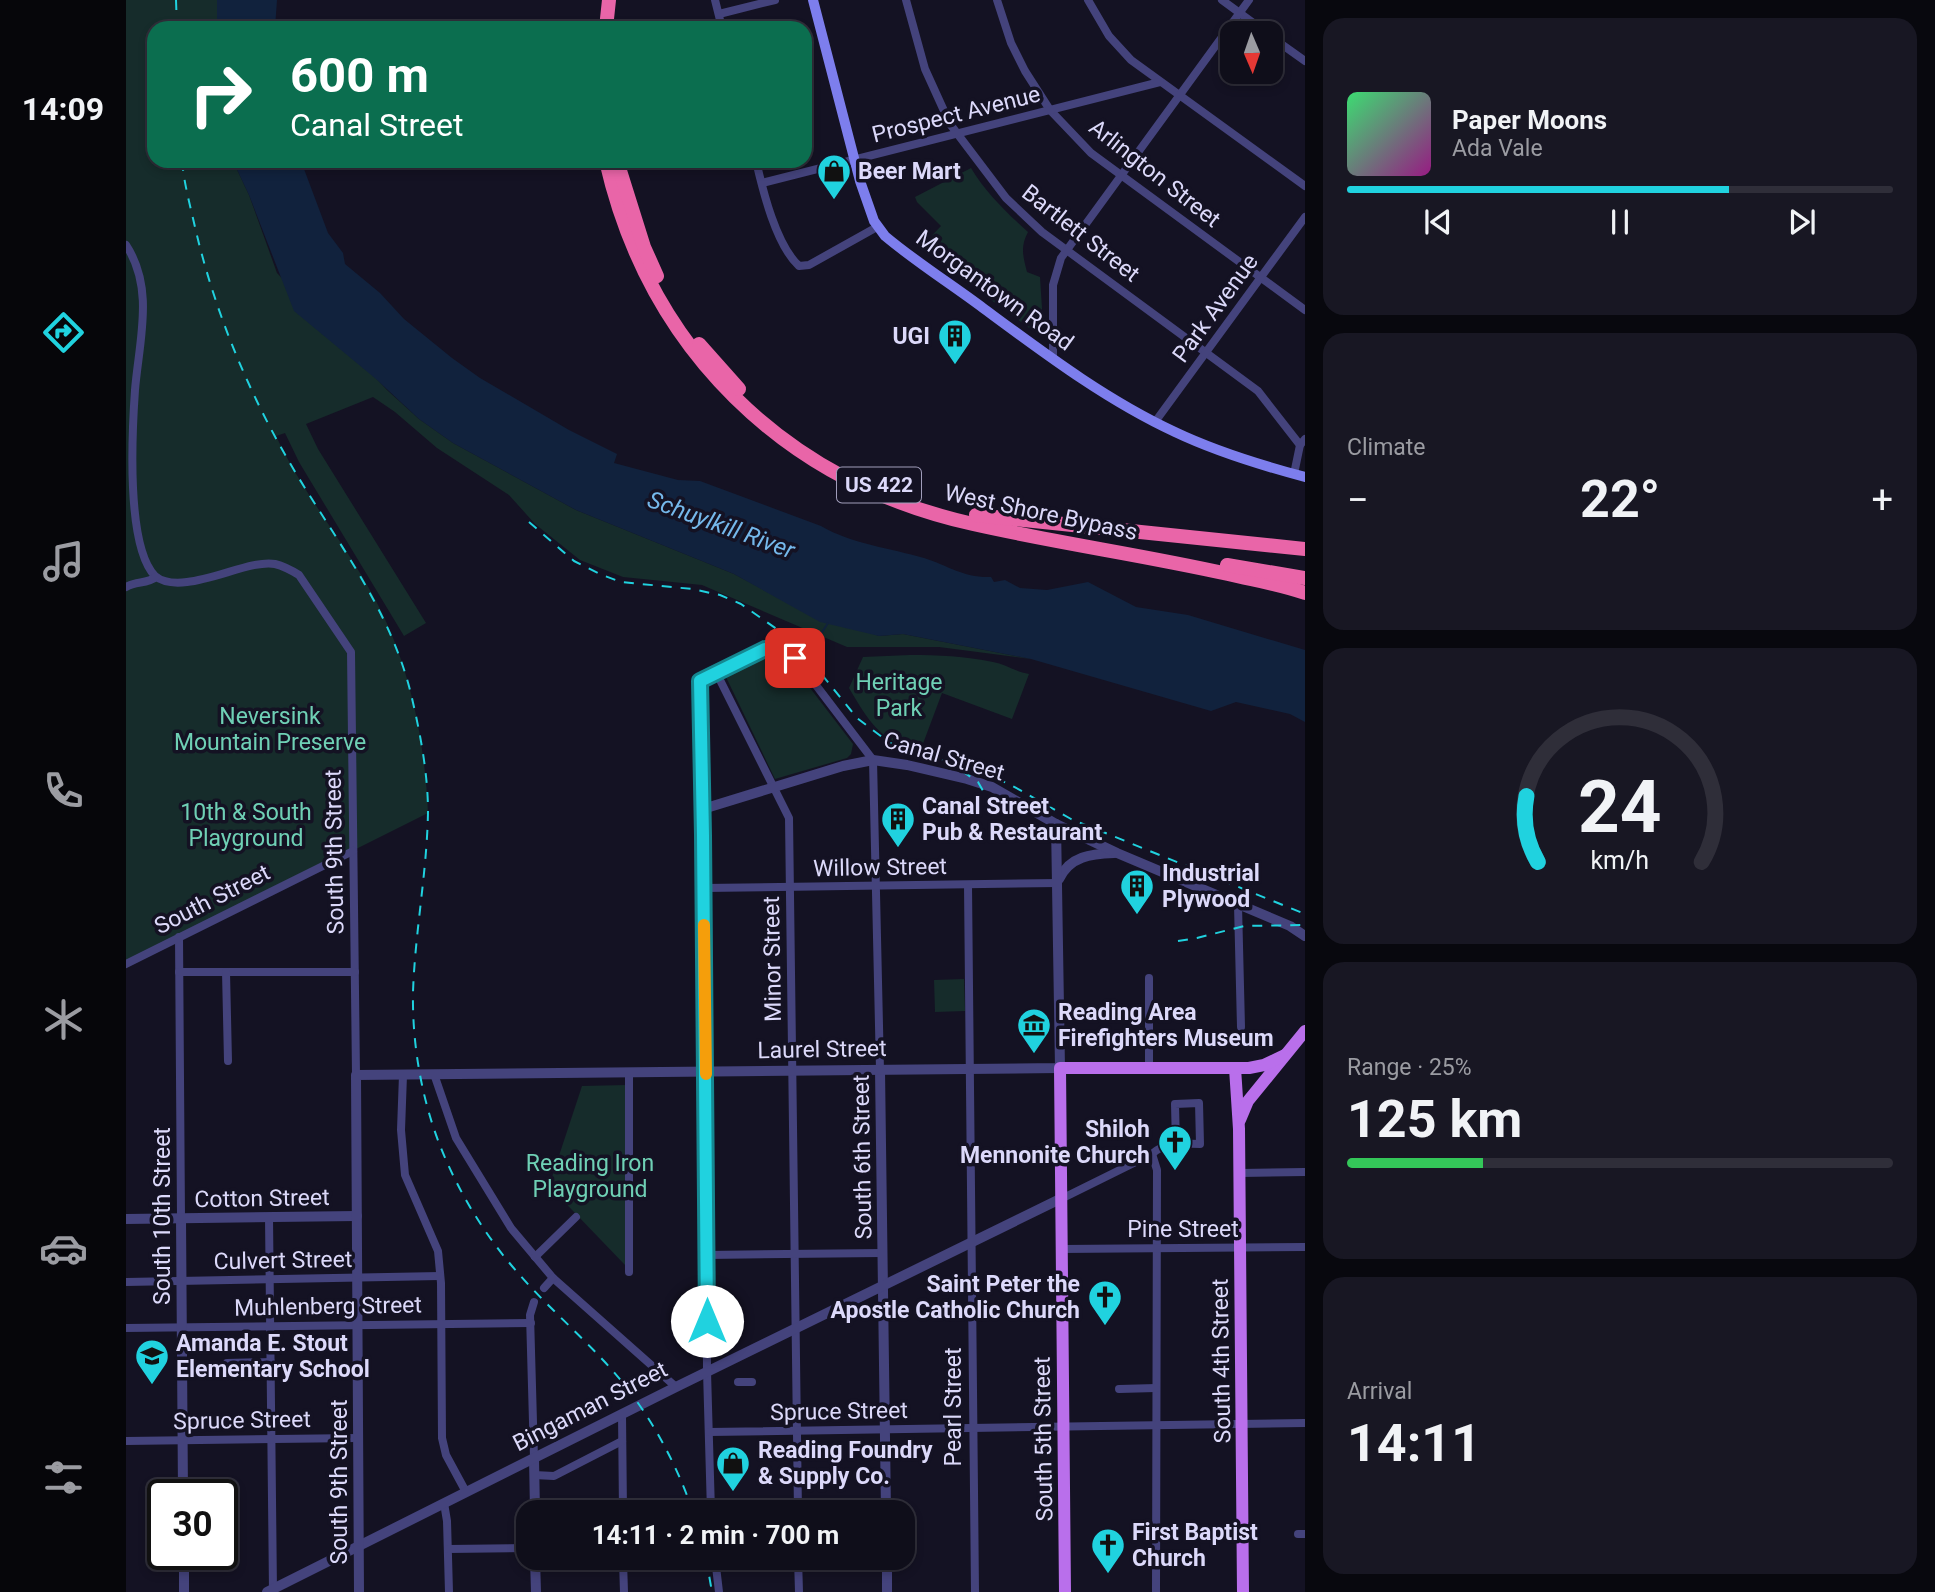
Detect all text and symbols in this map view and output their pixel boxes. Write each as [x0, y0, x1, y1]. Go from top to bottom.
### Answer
north arrow [1220, 21, 1283, 84]
map controls [1220, 21, 1283, 84]
text: 600 m [290, 47, 429, 104]
icon: right [175, 49, 266, 140]
street label: Prospect Avenue [869, 80, 1043, 148]
text: 14:09 [22, 90, 104, 128]
text: Paper Moons [1452, 105, 1607, 135]
text: Canal Street [290, 106, 463, 144]
street label: Arlington Street [1084, 114, 1226, 233]
text: Ada Vale [1452, 135, 1543, 162]
shop icon: Beer Mart [815, 152, 853, 201]
place label: Beer Mart [858, 158, 961, 185]
street label: Bartlett Street [1016, 179, 1145, 288]
icon: previous [1419, 203, 1457, 241]
icon: pause [1601, 203, 1639, 241]
icon: next [1783, 203, 1821, 241]
street label: Morgantown Road [911, 224, 1079, 357]
street label: Park Avenue [1167, 249, 1264, 368]
icon: directions [39, 308, 88, 357]
building icon: UGI [936, 317, 974, 366]
place label: UGI [892, 323, 930, 350]
text: Climate [1347, 434, 1426, 461]
road number: US 422 [837, 468, 921, 503]
text: 22° [1580, 469, 1660, 530]
text: − [1347, 478, 1369, 522]
text: + [1871, 478, 1893, 522]
street label: West Shore Bypass [942, 479, 1140, 546]
water label: Schuylkill River [644, 485, 799, 565]
icon: music [39, 537, 88, 586]
pin [765, 628, 825, 688]
icon: arrive [776, 639, 814, 677]
park label: Heritage Park [855, 669, 943, 722]
park label: Neversink Mountain Preserve [174, 703, 366, 756]
street label: Canal Street [880, 726, 1008, 787]
text: 24 [1578, 764, 1662, 850]
icon: phone [39, 766, 88, 815]
street label: South 9th Street [320, 769, 349, 935]
place label: Canal Street Pub & Restaurant [922, 793, 1102, 846]
park label: 10th & South Playground [180, 799, 312, 852]
building icon: Canal Street Pub & Restaurant [879, 800, 917, 849]
text: km/h [1591, 846, 1649, 875]
street label: Willow Street [813, 853, 947, 882]
street label: South Street [150, 859, 275, 940]
place label: Industrial Plywood [1162, 860, 1260, 913]
building icon: Industrial Plywood [1118, 867, 1156, 916]
street label: Minor Street [758, 896, 787, 1022]
icon: climate [39, 995, 88, 1044]
place label: Reading Area Firefighters Museum [1058, 999, 1274, 1052]
museum icon: Reading Area Firefighters Museum [1015, 1006, 1053, 1055]
street label: Laurel Street [757, 1035, 887, 1064]
text: Range · 25% [1347, 1054, 1472, 1081]
street label: South 6th Street [848, 1074, 877, 1240]
text: 125 km [1347, 1089, 1522, 1150]
place label: Shiloh Mennonite Church [960, 1116, 1150, 1169]
church icon: Shiloh Mennonite Church [1156, 1123, 1194, 1172]
street label: South 10th Street [149, 1127, 176, 1305]
park label: Reading Iron Playground [526, 1150, 654, 1203]
street label: Cotton Street [194, 1184, 330, 1213]
street label: Pine Street [1127, 1216, 1239, 1243]
icon: car [39, 1224, 88, 1273]
street label: Culvert Street [213, 1246, 353, 1275]
place label: Saint Peter the Apostle Catholic Church [830, 1271, 1080, 1324]
church icon: Saint Peter the Apostle Catholic Church [1086, 1278, 1124, 1327]
street label: South 4th Street [1207, 1278, 1236, 1444]
position arrow [670, 1284, 744, 1358]
street label: Muhlenberg Street [234, 1291, 422, 1322]
place label: Amanda E. Stout Elementary School [176, 1330, 370, 1383]
school or university icon: Amanda E. Stout Elementary School [133, 1337, 171, 1386]
street label: Pearl Street [940, 1348, 967, 1466]
street label: Bingaman Street [508, 1356, 672, 1457]
street label: South 5th Street [1029, 1356, 1058, 1522]
text: Arrival [1347, 1378, 1412, 1405]
street label: Spruce Street [770, 1397, 908, 1426]
street label: South 9th Street [326, 1400, 353, 1564]
street label: Spruce Street [173, 1406, 311, 1435]
text: 14:11 [1347, 1413, 1481, 1474]
place label: Reading Foundry & Supply Co. [758, 1437, 933, 1490]
shop icon: Reading Foundry & Supply Co. [714, 1444, 752, 1493]
icon: filters [39, 1453, 88, 1502]
speed limit sign: 30 [147, 1479, 238, 1570]
place label: First Baptist Church [1132, 1519, 1258, 1572]
text: 14:11 · 2 min · 700 m [592, 1520, 839, 1550]
church icon: First Baptist Church [1089, 1526, 1127, 1575]

